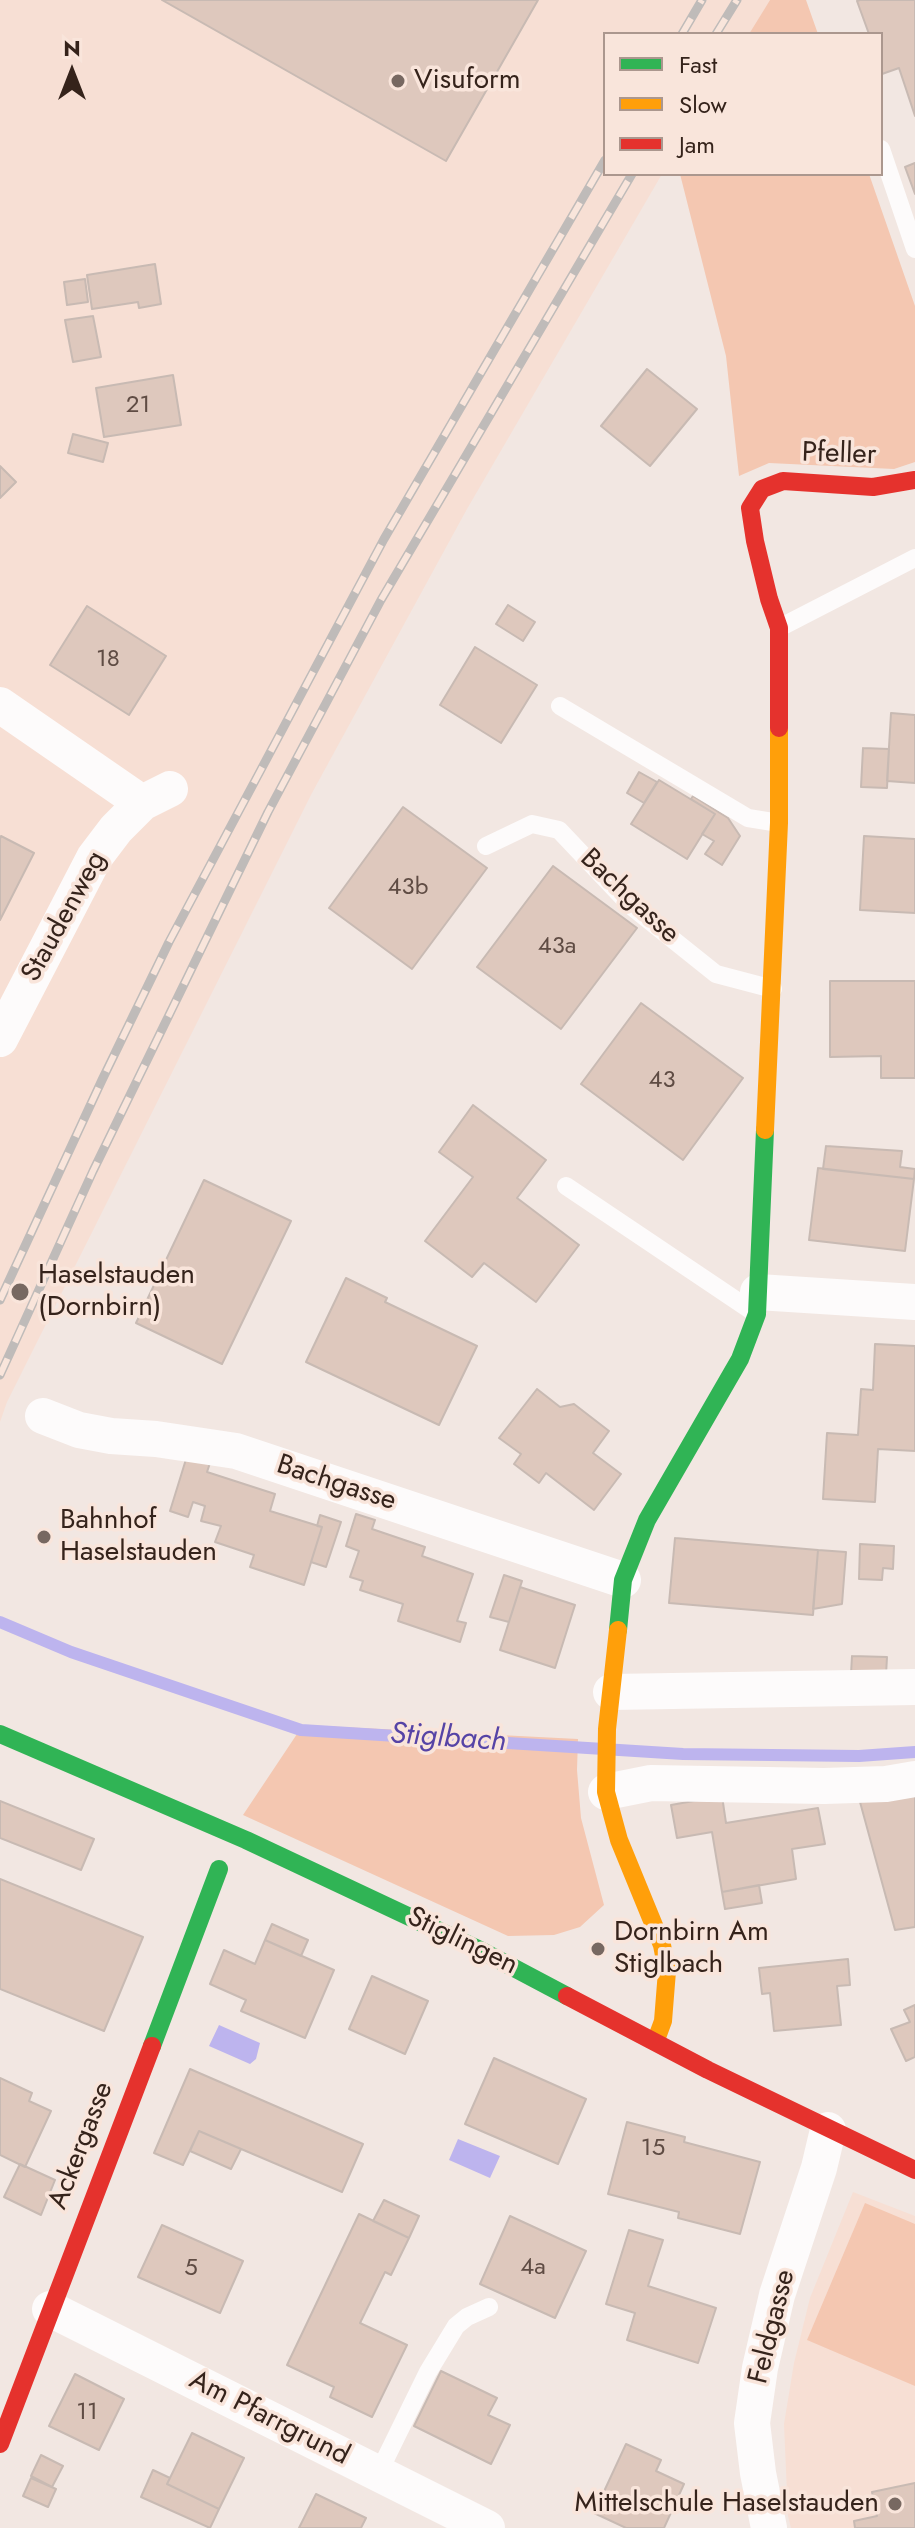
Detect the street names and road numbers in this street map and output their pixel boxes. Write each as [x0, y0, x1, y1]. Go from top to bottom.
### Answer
street label: Pfeller [801, 437, 877, 473]
street label: Bachgasse [572, 843, 686, 951]
street label: Staudenweg [15, 846, 115, 988]
street label: Bachgasse [272, 1449, 400, 1519]
street label: Stiglingen [401, 1901, 523, 1983]
street label: Ackergasse [42, 2078, 122, 2214]
street label: Feldgasse [743, 2266, 803, 2388]
street label: Am Pfarrgrund [183, 2364, 355, 2474]

